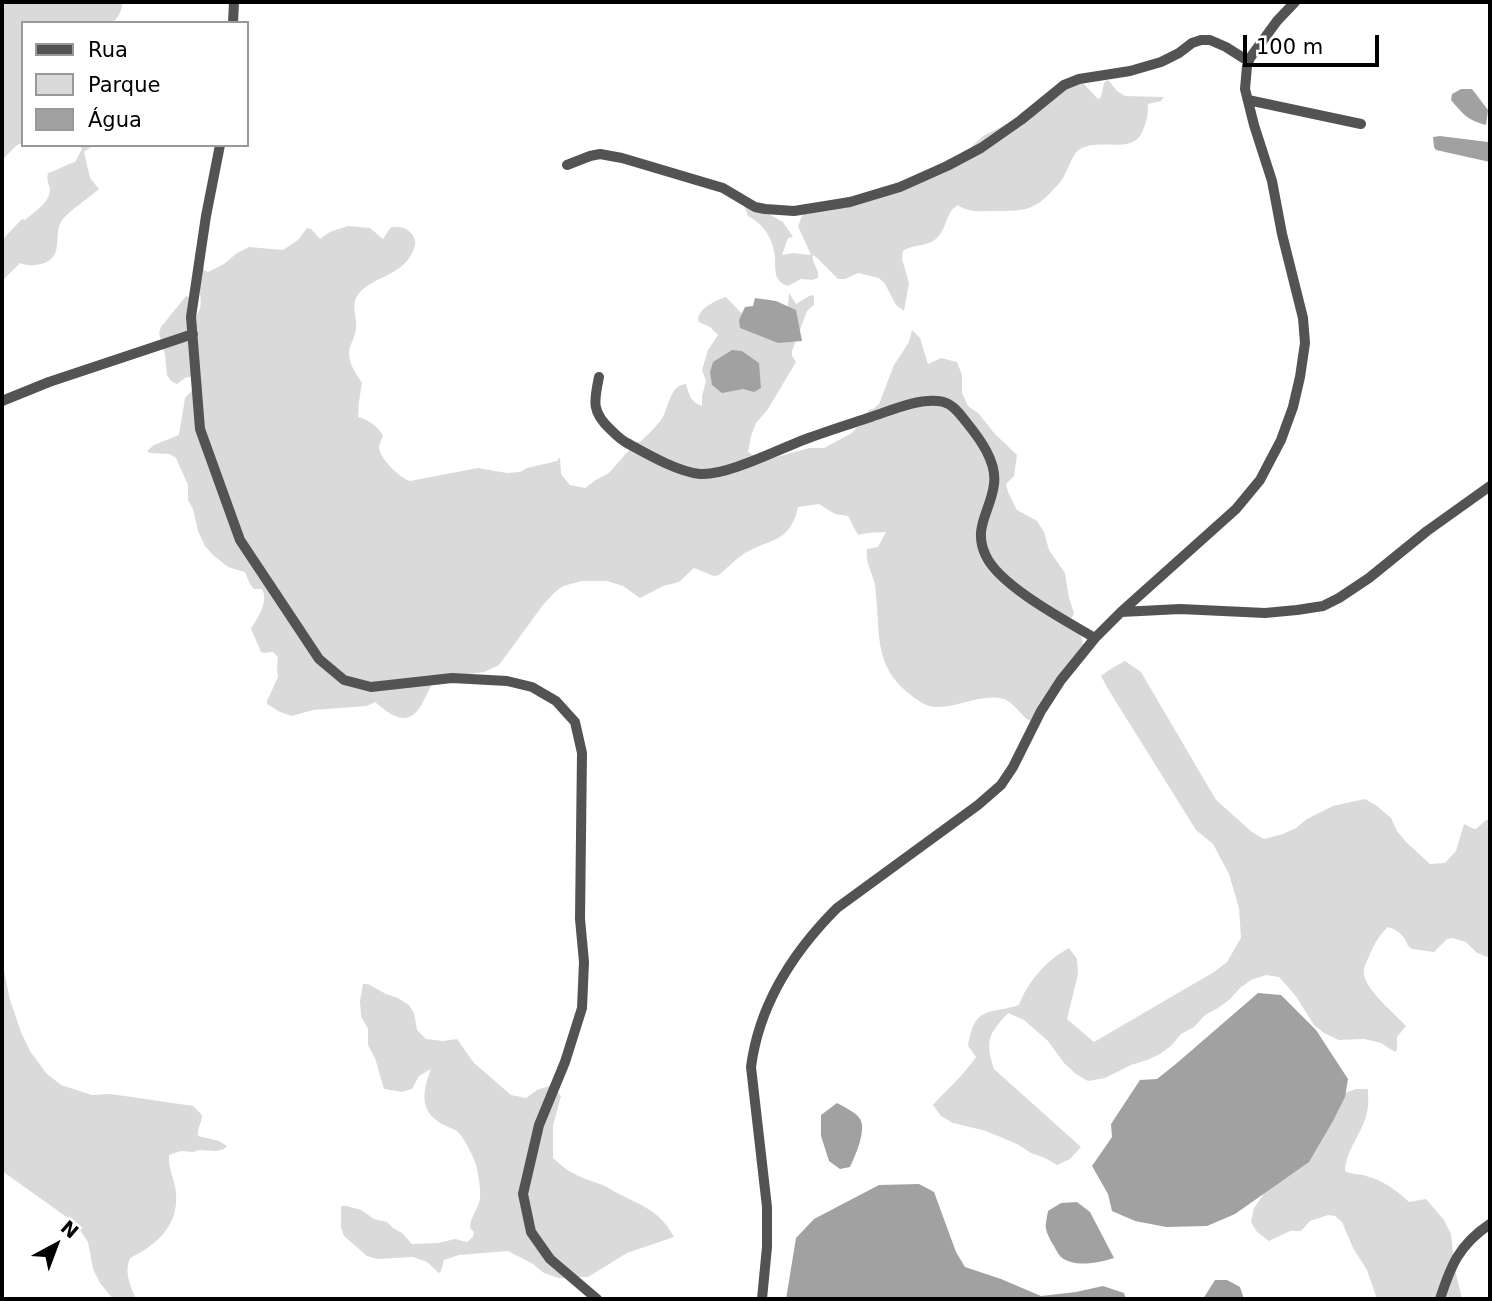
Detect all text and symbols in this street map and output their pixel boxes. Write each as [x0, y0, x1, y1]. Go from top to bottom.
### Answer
legend [21, 21, 248, 147]
scale bar [1247, 21, 1384, 65]
text: 100 m [1256, 35, 1323, 59]
text: Rua [88, 38, 128, 62]
text: Parque [88, 73, 160, 97]
text: Água [88, 108, 142, 132]
north arrow [21, 1210, 91, 1280]
text: N [57, 1216, 83, 1243]

